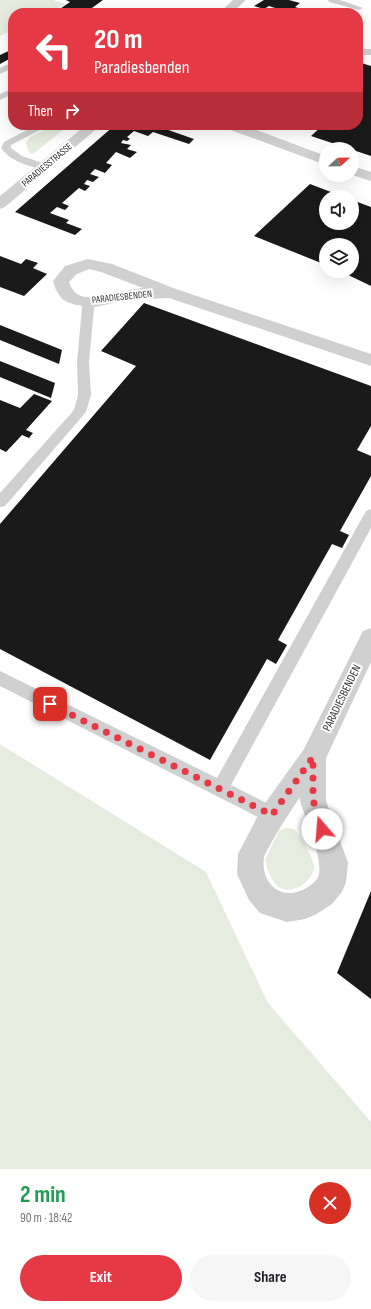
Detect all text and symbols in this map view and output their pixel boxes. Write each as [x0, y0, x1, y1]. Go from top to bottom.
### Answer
text: 20 m [94, 23, 143, 56]
icon: left [28, 24, 80, 76]
text: Paradiesbenden [94, 57, 190, 78]
icon: right [61, 100, 83, 122]
text: Then [28, 102, 53, 121]
street label: PARADIESSTRASSE [19, 141, 75, 189]
north arrow [319, 142, 359, 182]
map controls [319, 142, 359, 278]
button: sound [319, 190, 359, 230]
button: layers [319, 238, 359, 278]
street label: PARADIESBENDEN [91, 288, 153, 306]
street label: PARADIESBENDEN [319, 662, 365, 734]
pin [33, 687, 67, 721]
icon: arrive [39, 693, 61, 715]
position arrow [301, 808, 343, 850]
text: 2 min [20, 1180, 66, 1209]
button: close [309, 1182, 351, 1224]
text: 90 m · 18:42 [20, 1210, 72, 1226]
button: Exit [20, 1255, 182, 1301]
button: Share [190, 1255, 351, 1301]

